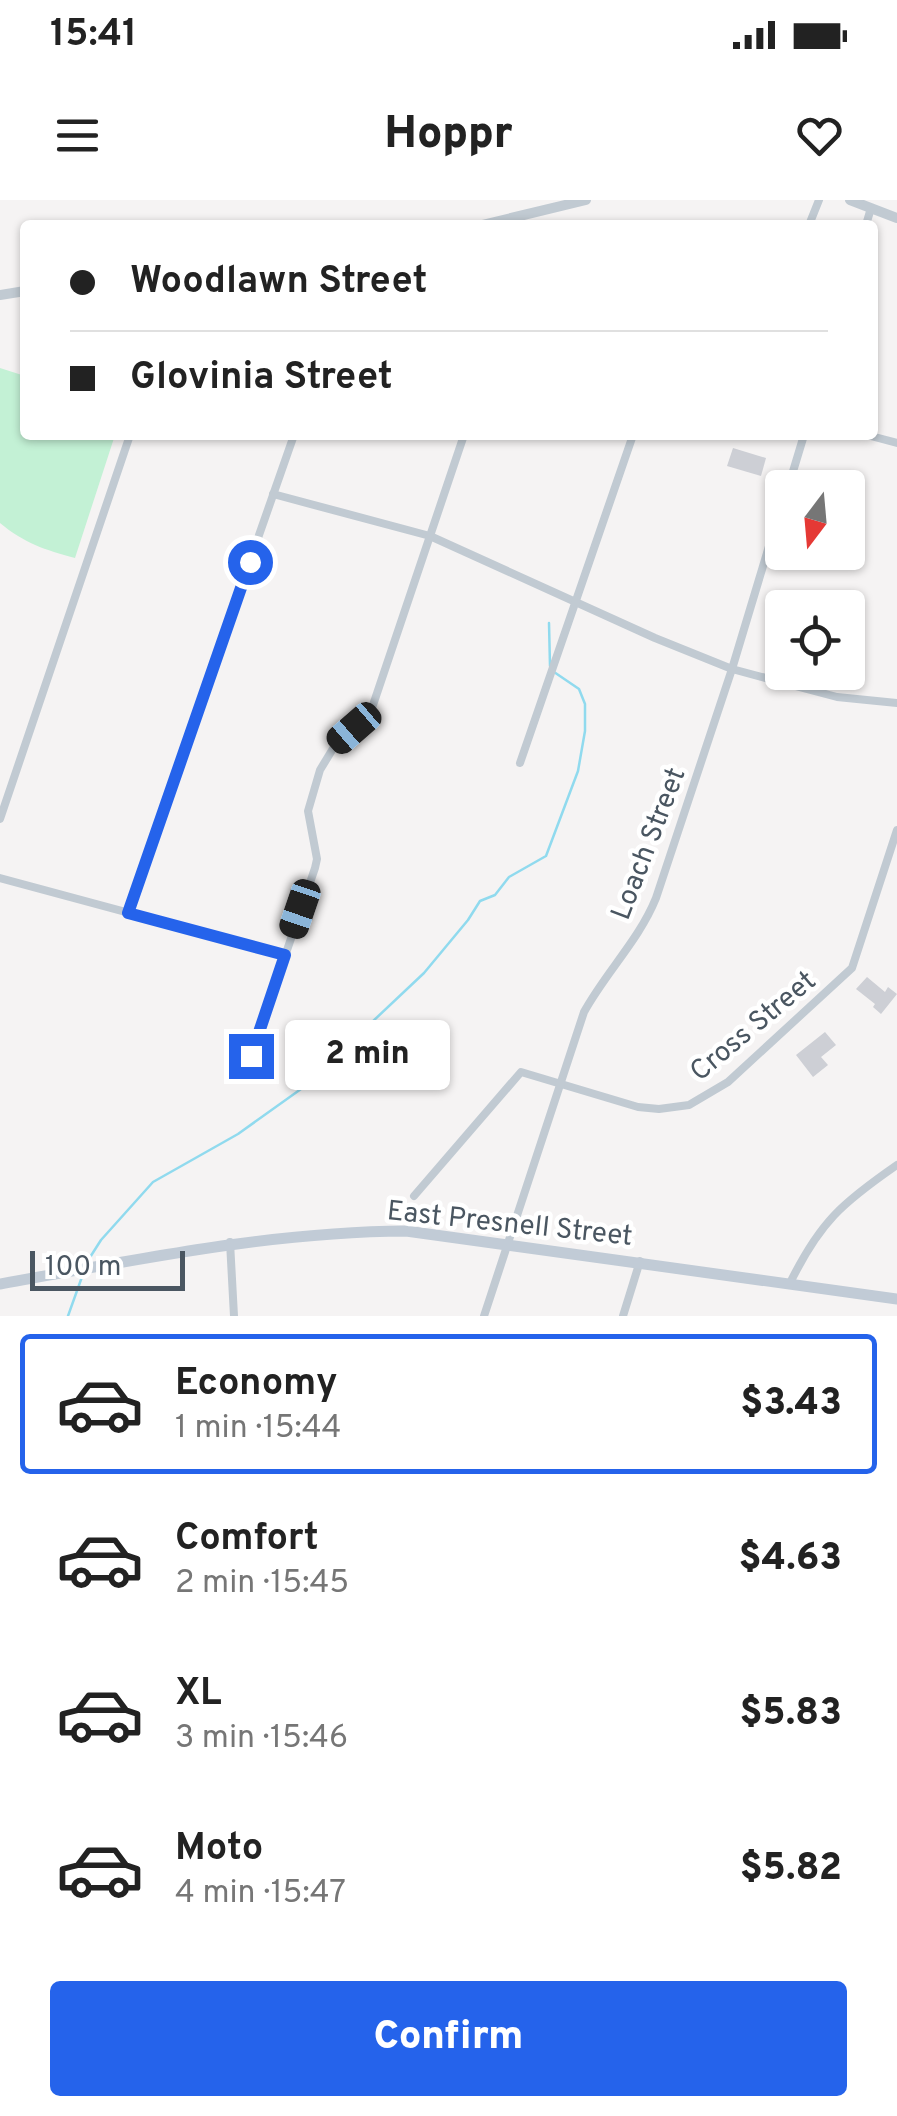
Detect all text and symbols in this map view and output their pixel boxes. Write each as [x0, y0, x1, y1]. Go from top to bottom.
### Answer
text: 15:41 [50, 11, 137, 60]
text: Hoppr [384, 107, 513, 164]
icon: menu [50, 108, 105, 163]
icon: heart [792, 108, 847, 163]
text: Woodlawn Street [130, 258, 427, 307]
text: Glovinia Street [130, 354, 393, 403]
north arrow [765, 470, 865, 570]
map controls [765, 470, 865, 690]
route start [228, 540, 273, 585]
button: locate [765, 590, 865, 690]
car [322, 697, 386, 759]
street label: Loach Street [604, 763, 695, 925]
car [276, 876, 324, 942]
street label: Cross Street [684, 964, 824, 1090]
callout: 2 min [286, 1021, 451, 1091]
route end [229, 1034, 274, 1079]
text: 2 min [325, 1035, 410, 1075]
street label: East Presnell Street [385, 1194, 634, 1256]
scale bar [30, 1246, 185, 1290]
text: 100 m [45, 1250, 121, 1286]
icon: car [55, 1359, 145, 1449]
text: Economy [175, 1360, 337, 1409]
text: $3.43 [740, 1380, 842, 1429]
text: 1 min · 15:44 [175, 1409, 342, 1449]
icon: car [55, 1514, 145, 1604]
text: Comfort [175, 1515, 319, 1564]
text: $4.63 [738, 1535, 842, 1584]
text: 2 min · 15:45 [175, 1564, 349, 1604]
icon: car [55, 1669, 145, 1759]
text: XL [175, 1670, 222, 1719]
text: $5.83 [739, 1690, 842, 1739]
text: 3 min · 15:46 [175, 1719, 348, 1759]
icon: car [55, 1824, 145, 1914]
text: Moto [175, 1825, 263, 1874]
text: $5.82 [740, 1845, 842, 1894]
text: 4 min · 15:47 [175, 1874, 346, 1914]
button: Confirm [50, 1981, 847, 2096]

